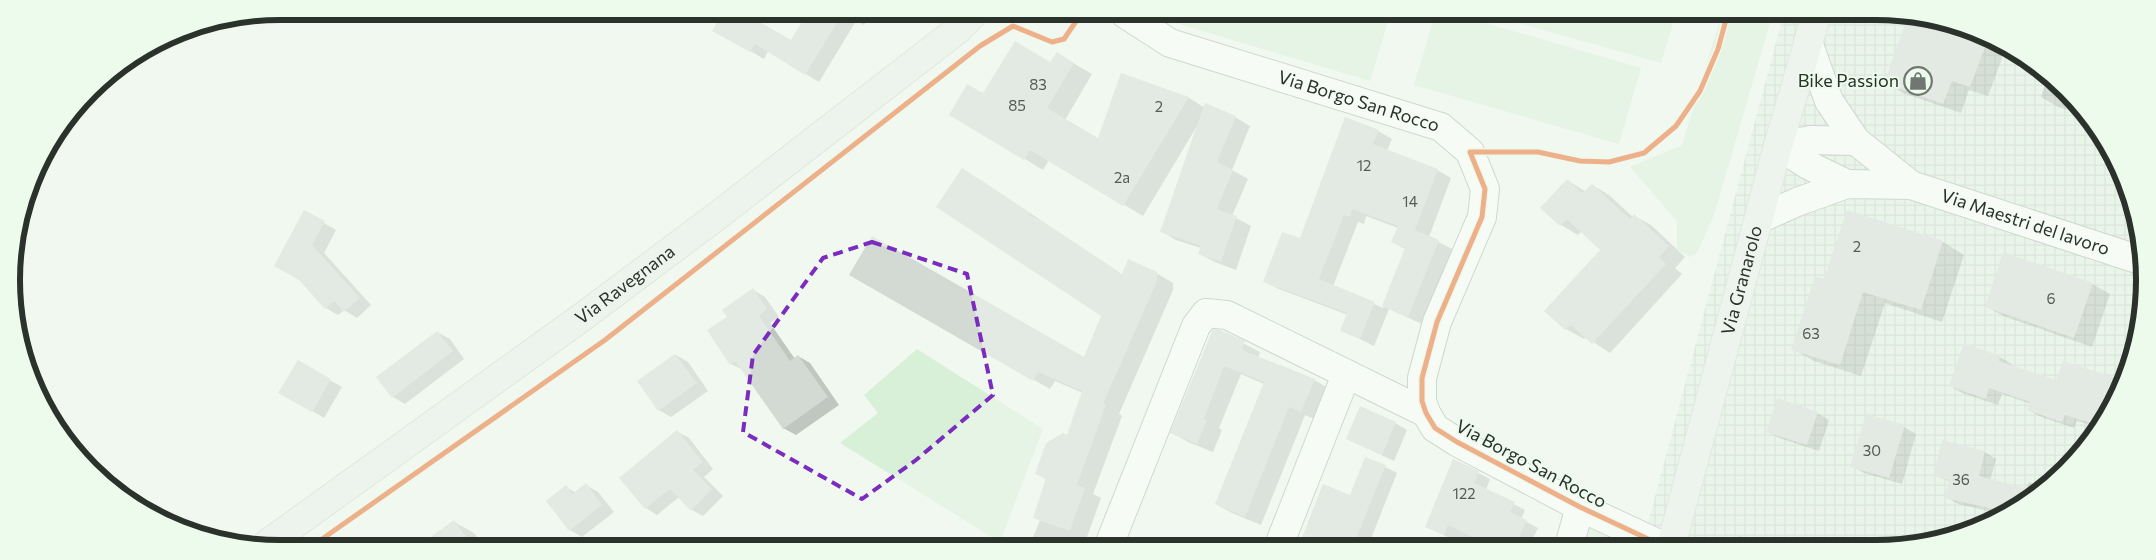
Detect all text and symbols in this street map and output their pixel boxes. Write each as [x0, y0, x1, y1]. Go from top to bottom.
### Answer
street label: Via Borgo San Rocco [1275, 65, 1442, 136]
shop icon: Bike Passion [1903, 66, 1933, 96]
place label: Bike Passion [1798, 69, 1899, 91]
house number: 83 [1029, 75, 1047, 93]
house number: 85 [1008, 96, 1026, 114]
house number: 2 [1155, 97, 1163, 115]
house number: 12 [1357, 156, 1371, 174]
house number: 2a [1114, 168, 1130, 186]
street label: Via Maestri del lavoro [1939, 184, 2113, 259]
house number: 14 [1402, 192, 1418, 210]
street label: Via Granarolo [1716, 223, 1766, 337]
house number: 2 [1853, 237, 1861, 255]
street label: Via Ravegnana [570, 240, 679, 329]
house number: 6 [2046, 289, 2056, 307]
house number: 63 [1802, 324, 1820, 342]
street label: Via Borgo San Rocco [1452, 414, 1611, 512]
house number: 30 [1863, 441, 1881, 459]
house number: 36 [1952, 470, 1970, 488]
house number: 122 [1452, 484, 1476, 502]

